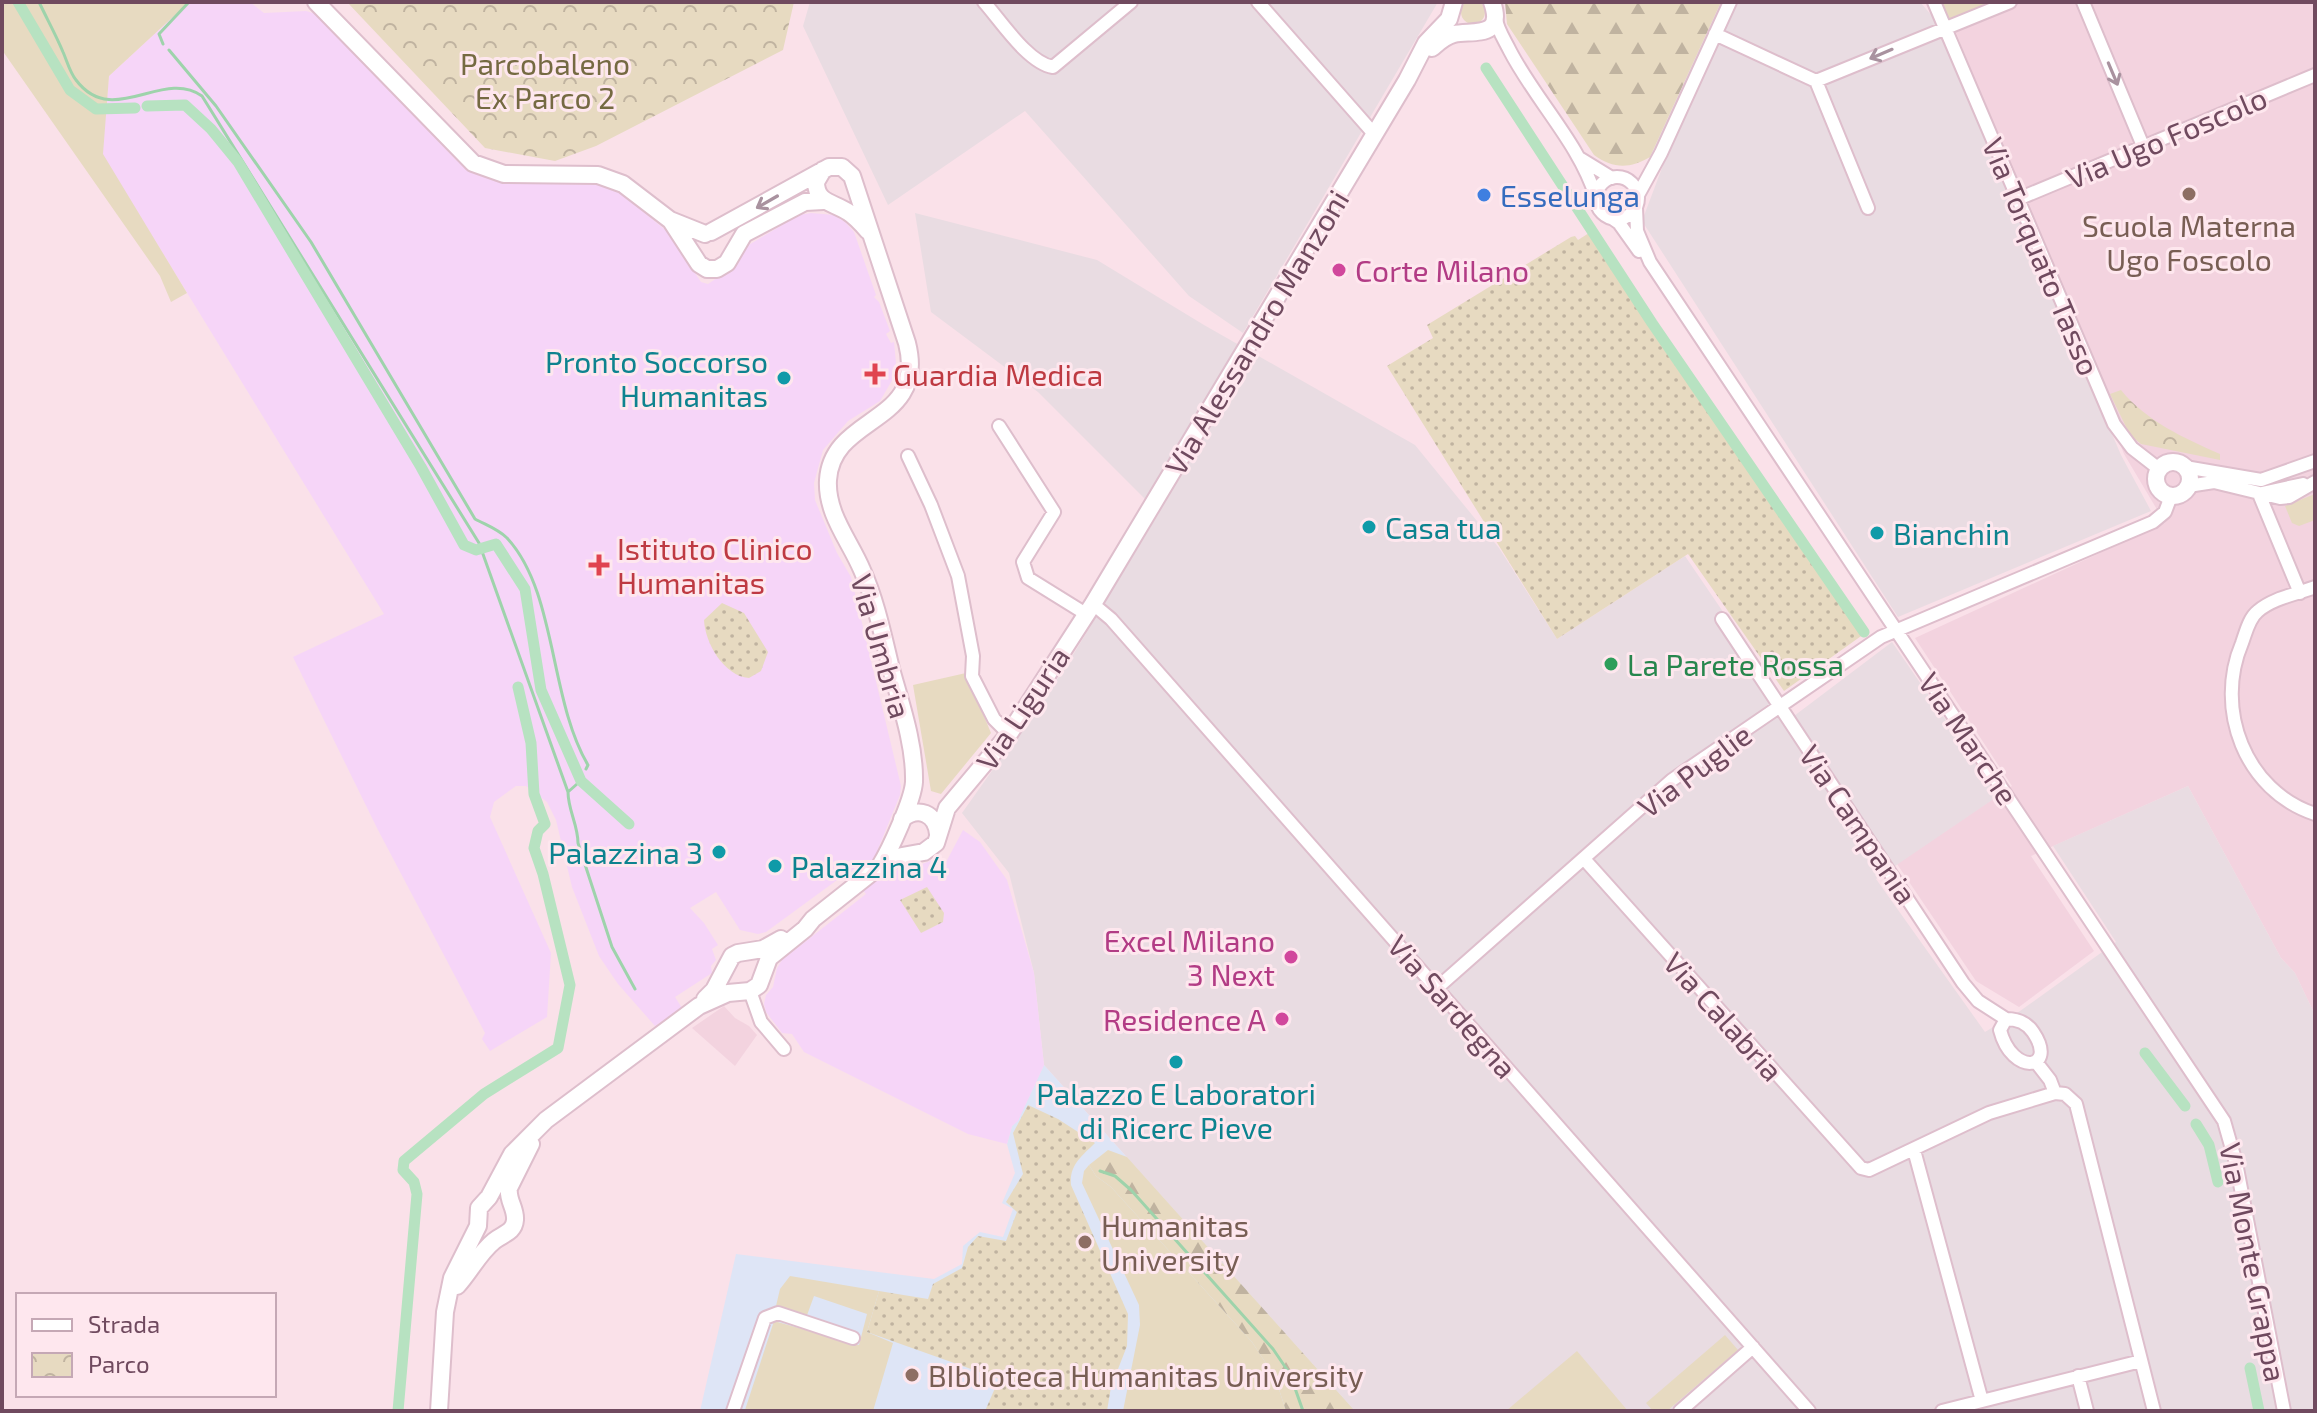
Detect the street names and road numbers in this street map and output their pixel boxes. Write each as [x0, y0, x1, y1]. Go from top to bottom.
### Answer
street label: Via Ugo Foscolo [2060, 79, 2272, 195]
street label: Via Torquato Tasso [1976, 132, 2108, 380]
street label: Via Alessandro Manzoni [1157, 183, 1355, 481]
street label: Via Umbria [844, 570, 920, 722]
street label: Via Liguria [968, 639, 1076, 777]
street label: Via Marche [1912, 665, 2026, 811]
street label: Via Puglie [1630, 716, 1758, 824]
street label: Via Campania [1793, 738, 1925, 910]
street label: Via Sardegna [1381, 927, 1525, 1085]
street label: Via Calabria [1657, 944, 1791, 1088]
street label: Via Monte Grappa [2213, 1140, 2295, 1384]

